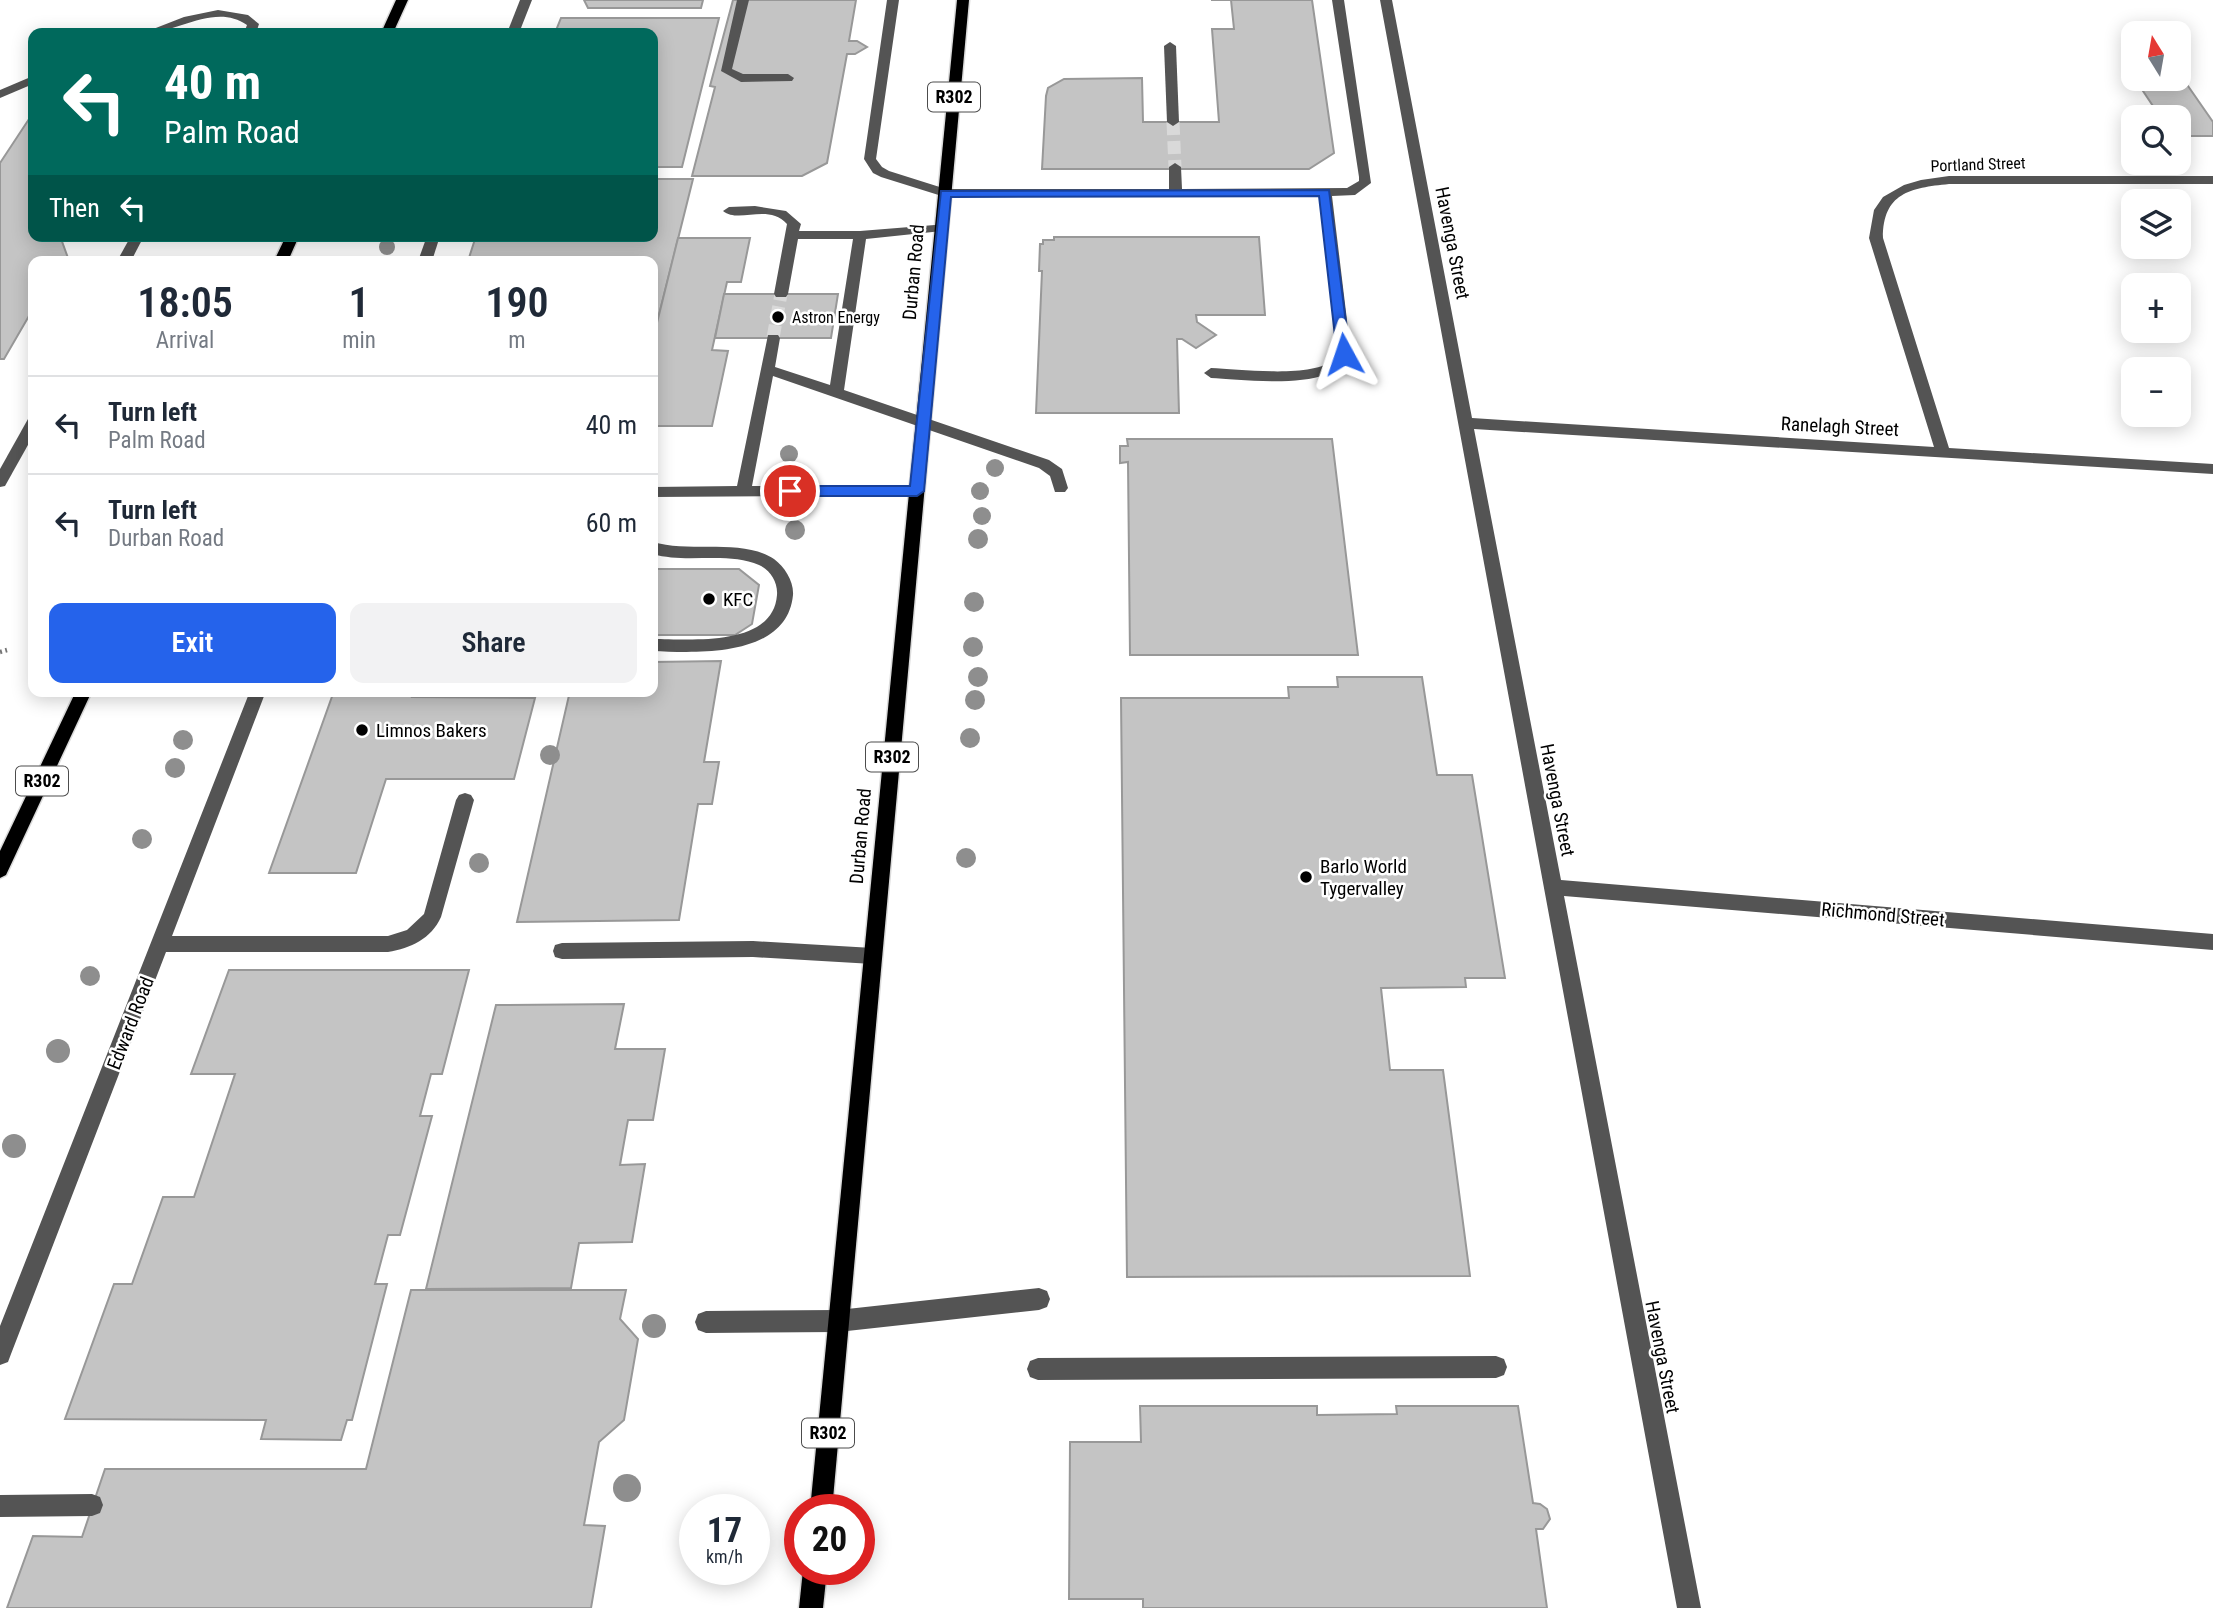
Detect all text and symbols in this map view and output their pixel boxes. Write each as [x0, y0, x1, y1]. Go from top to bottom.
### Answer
north arrow [2121, 21, 2191, 91]
map controls [2121, 21, 2191, 427]
text: 40 m [164, 54, 261, 111]
icon: left [49, 56, 140, 147]
road number: R302 [928, 82, 980, 112]
button: search [2121, 105, 2191, 175]
text: Palm Road [164, 113, 300, 151]
street label: Portland Street [1930, 153, 2026, 176]
street label: Havenga Street [1430, 185, 1475, 301]
icon: left [114, 189, 152, 227]
button: layers [2121, 189, 2191, 259]
text: Then [49, 193, 100, 223]
street label: Durban Road [898, 223, 929, 321]
button: + [2121, 273, 2191, 343]
text: 18:05 [137, 278, 233, 327]
text: 1 [349, 278, 370, 327]
text: 190 [485, 278, 549, 327]
place label: Astron Energy [792, 308, 880, 327]
marker: Astron Energy [770, 309, 786, 325]
position arrow [1307, 317, 1381, 391]
text: Arrival [156, 327, 214, 354]
text: min [342, 327, 376, 354]
text: m [508, 327, 526, 354]
button: − [2121, 357, 2191, 427]
text: Turn left [108, 397, 197, 427]
icon: left [49, 406, 87, 444]
text: 40 m [586, 410, 637, 440]
street label: Ranelagh Street [1780, 412, 1900, 441]
text: Palm Road [108, 427, 206, 454]
pin [760, 461, 820, 521]
icon: arrive [771, 472, 809, 510]
text: Turn left [108, 495, 197, 525]
icon: left [49, 504, 87, 542]
text: 60 m [586, 508, 637, 538]
text: Durban Road [108, 525, 224, 552]
place label: KFC [723, 588, 753, 611]
marker: KFC [701, 591, 717, 607]
button: Exit [49, 603, 336, 683]
button: Share [350, 603, 637, 683]
place label: Limnos Bakers [376, 719, 487, 742]
marker: Limnos Bakers [354, 722, 370, 738]
road number: R302 [866, 742, 918, 772]
street label: Havenga Street [1535, 742, 1580, 858]
road number: R302 [16, 766, 68, 796]
street label: Durban Road [845, 787, 876, 885]
place label: Barlo World Tygervalley [1320, 855, 1407, 900]
marker: Barlo World Tygervalley [1298, 869, 1314, 885]
street label: Richmond Street [1820, 898, 1946, 931]
street label: Edward Road [102, 973, 159, 1073]
street label: Havenga Street [1640, 1299, 1685, 1415]
road number: R302 [802, 1418, 854, 1448]
speed limit sign: 20 [784, 1494, 875, 1585]
text: 17 [707, 1510, 742, 1551]
text: km/h [706, 1546, 743, 1567]

